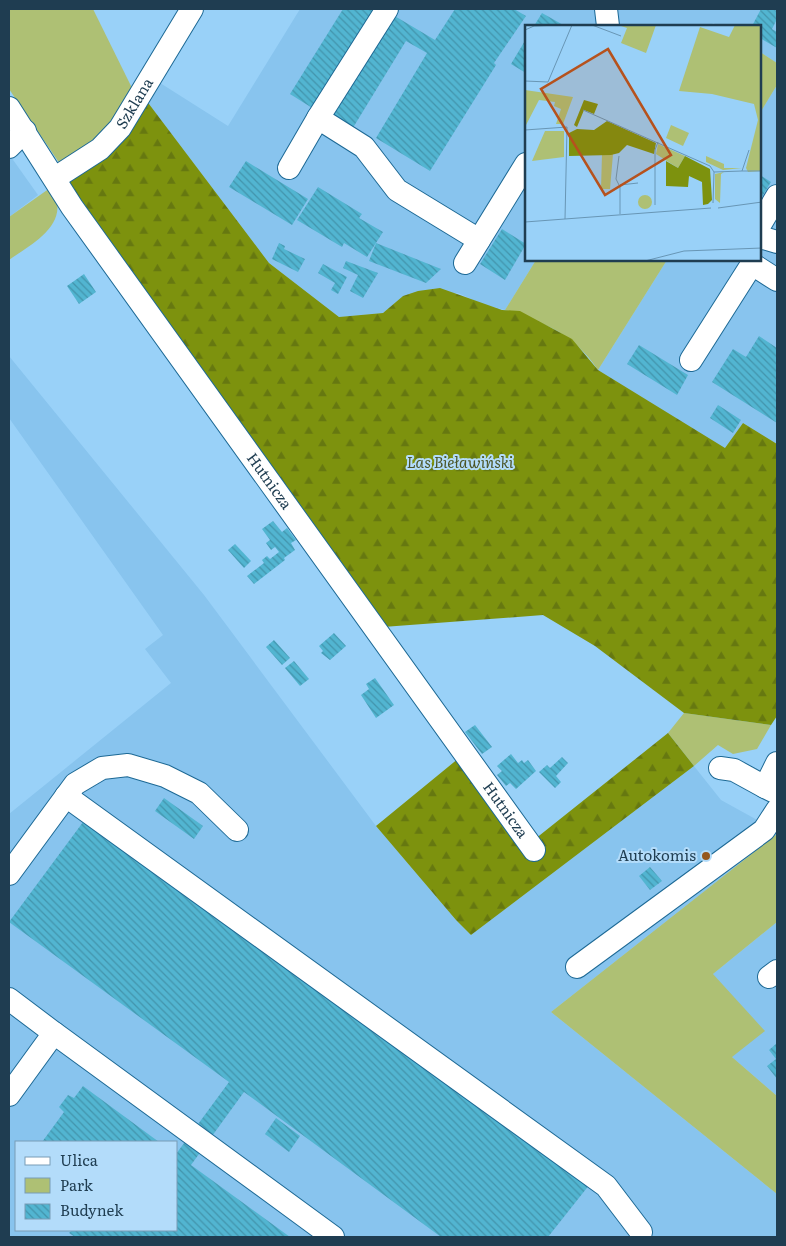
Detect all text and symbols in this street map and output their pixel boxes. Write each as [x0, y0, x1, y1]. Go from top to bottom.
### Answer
inset map [525, 25, 761, 261]
street label: Szklana [109, 72, 158, 133]
street label: Hutnicza [242, 447, 299, 514]
park label: Las Bieławiński [407, 450, 514, 473]
street label: Hutnicza [478, 776, 535, 843]
place label: Autokomis [618, 843, 696, 866]
marker: Autokomis [700, 850, 712, 862]
legend [15, 1141, 178, 1231]
text: Ulica [60, 1148, 99, 1171]
text: Park [60, 1173, 94, 1196]
text: Budynek [60, 1198, 124, 1221]

